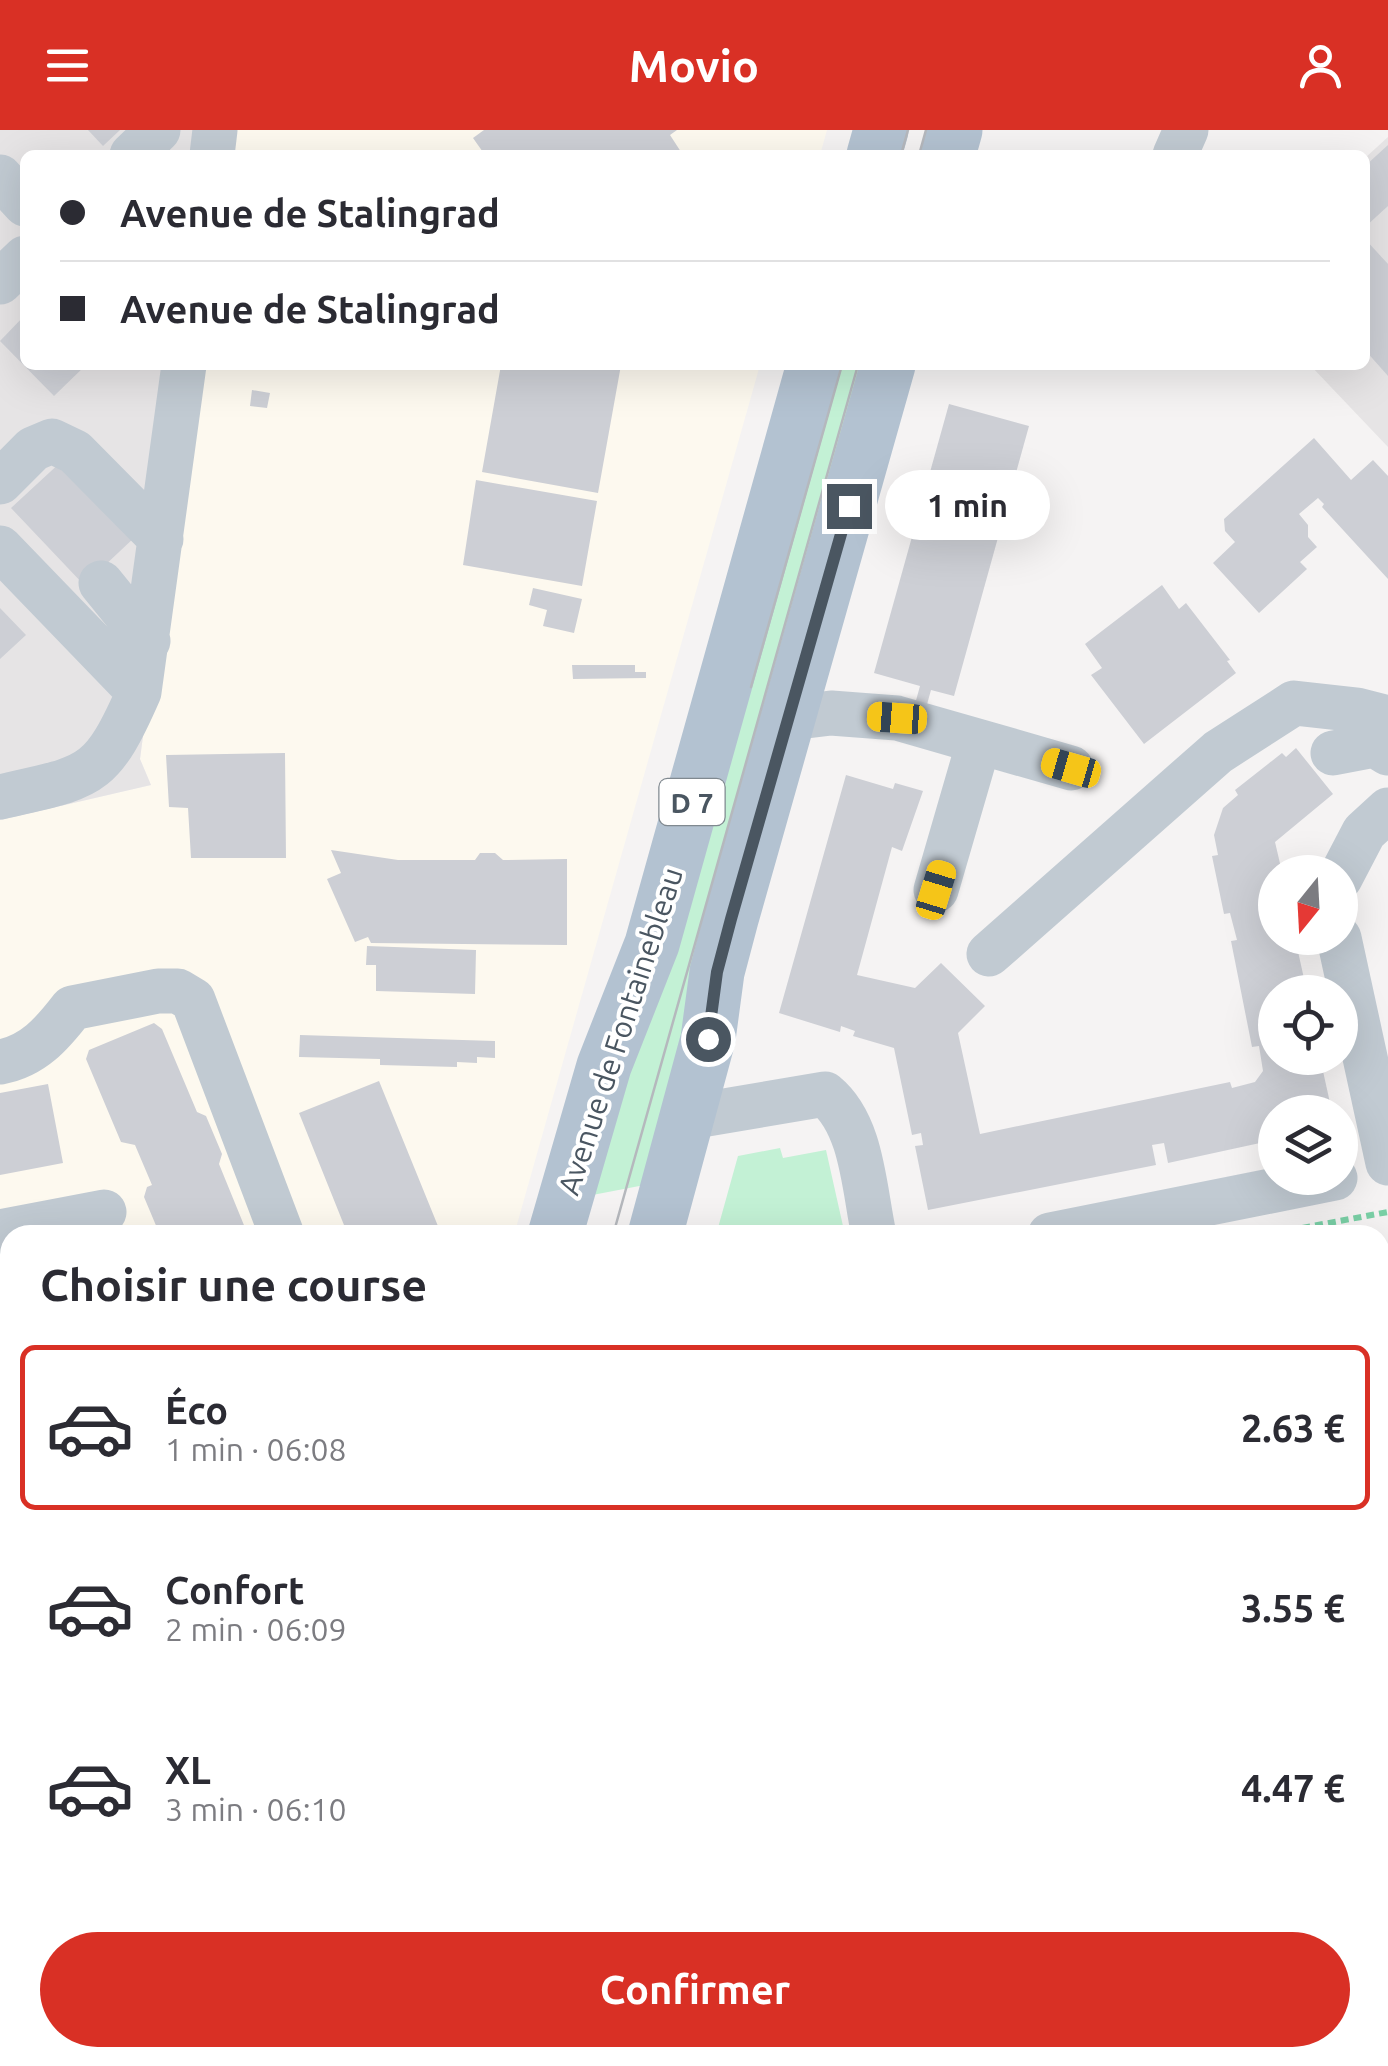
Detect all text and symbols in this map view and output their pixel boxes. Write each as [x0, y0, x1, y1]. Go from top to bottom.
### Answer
icon: menu [40, 38, 95, 93]
icon: person [1293, 38, 1348, 93]
text: Movio [629, 40, 759, 91]
text: Avenue de Stalingrad [120, 192, 500, 234]
text: Avenue de Stalingrad [120, 288, 500, 330]
callout: 1 min [884, 471, 1049, 541]
route end [827, 484, 872, 529]
text: 1 min [927, 487, 1008, 523]
car [866, 701, 928, 735]
car [1038, 745, 1104, 791]
road number: D 7 [660, 779, 724, 825]
north arrow [1258, 855, 1358, 955]
map controls [1258, 855, 1358, 1195]
car [913, 857, 959, 923]
street label: Avenue de Fontainebleau [551, 863, 689, 1199]
button: locate [1258, 975, 1358, 1075]
route start [686, 1017, 731, 1062]
button: layers [1258, 1095, 1358, 1195]
text: Choisir une course [40, 1259, 427, 1310]
icon: car [45, 1383, 135, 1473]
text: Éco [165, 1389, 228, 1431]
text: 2.63 € [1241, 1407, 1345, 1449]
text: 1 min · 06:08 [165, 1431, 347, 1467]
icon: car [45, 1563, 135, 1653]
text: Confort [165, 1569, 304, 1611]
text: 3.55 € [1241, 1587, 1345, 1629]
text: 2 min · 06:09 [165, 1611, 347, 1647]
icon: car [45, 1743, 135, 1833]
text: XL [165, 1749, 211, 1791]
text: 4.47 € [1241, 1767, 1345, 1809]
text: 3 min · 06:10 [165, 1791, 347, 1827]
button: Confirmer [40, 1932, 1350, 2047]

